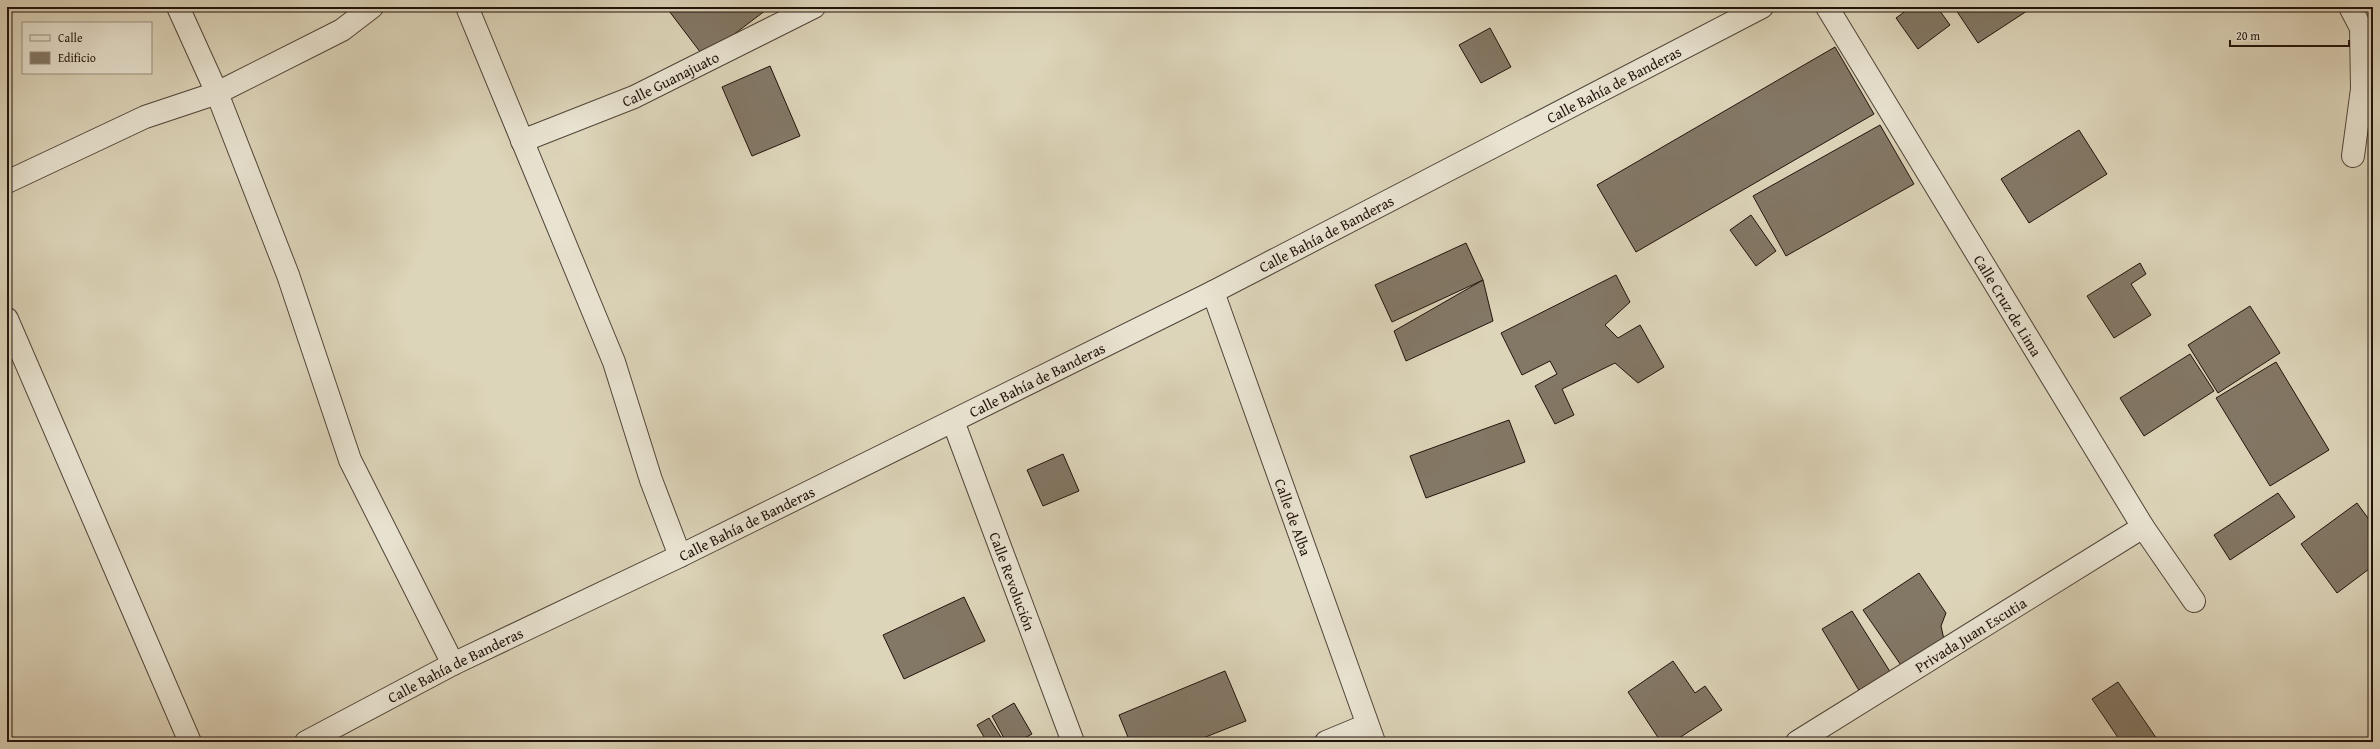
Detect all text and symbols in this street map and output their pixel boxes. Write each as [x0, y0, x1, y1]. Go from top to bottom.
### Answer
legend [22, 22, 152, 74]
scale bar [2230, 22, 2349, 48]
text: 20 m [2236, 27, 2260, 44]
text: Calle [58, 29, 83, 46]
street label: Calle Bahía de Banderas [1543, 40, 1685, 128]
street label: Calle Guanajuato [619, 46, 723, 111]
text: Edificio [58, 49, 96, 66]
street label: Calle Bahía de Banderas [1255, 190, 1397, 277]
street label: Calle Cruz de Lima [1969, 250, 2047, 360]
street label: Calle Bahía de Banderas [965, 337, 1108, 422]
street label: Calle de Alba [1270, 476, 1317, 559]
street label: Calle Bahía de Banderas [675, 481, 818, 566]
street label: Calle Revolución [985, 529, 1041, 634]
street label: Privada Juan Escutia [1910, 592, 2030, 677]
street label: Calle Bahía de Banderas [384, 622, 526, 708]

